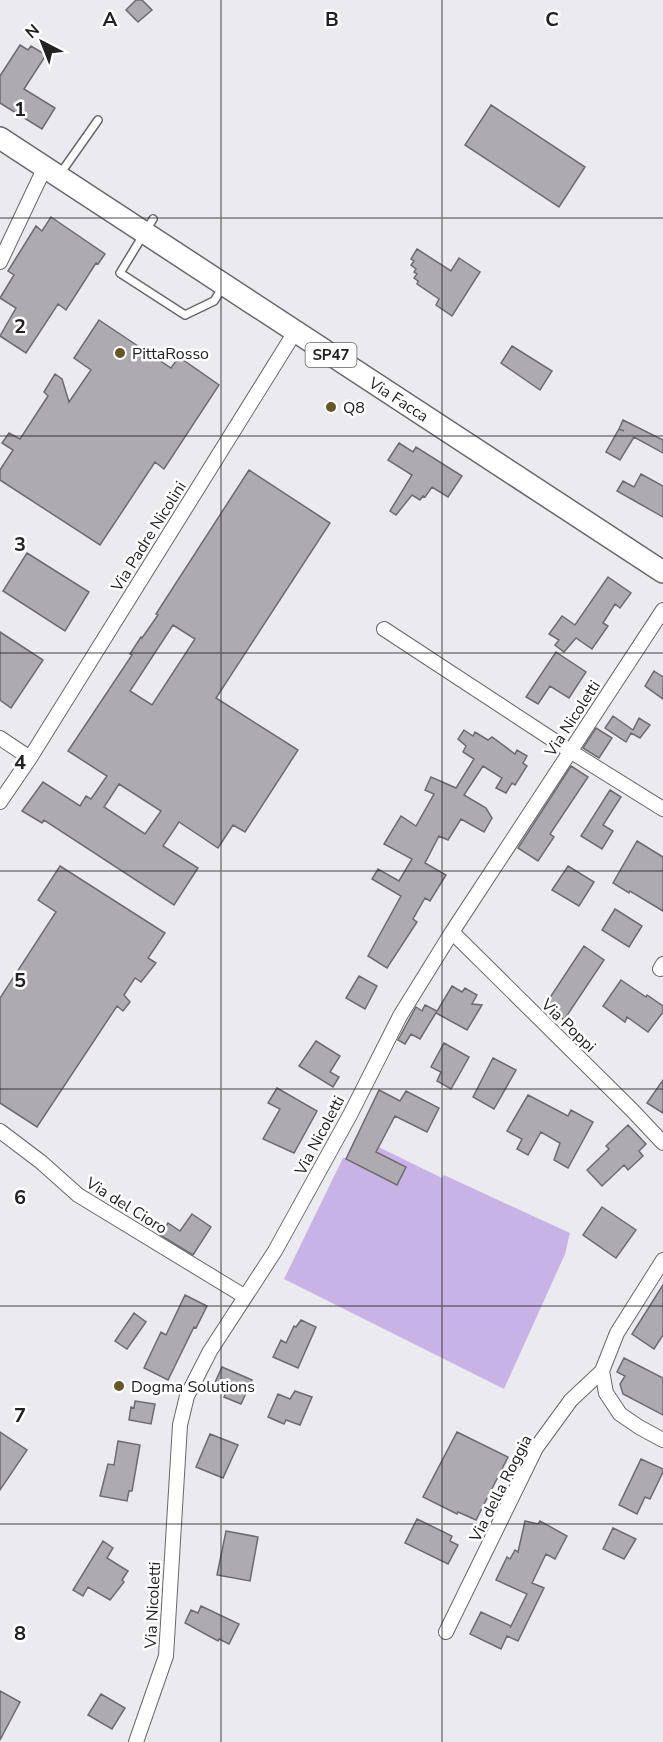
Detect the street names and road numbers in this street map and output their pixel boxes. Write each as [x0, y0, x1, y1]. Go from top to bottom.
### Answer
road number: SP47 [306, 343, 356, 367]
street label: Via Facca [363, 372, 433, 427]
street label: Via Padre Nicolini [106, 477, 192, 597]
street label: Via Nicoletti [539, 676, 606, 762]
street label: Via Poppi [535, 993, 601, 1057]
street label: Via Nicoletti [289, 1092, 350, 1180]
street label: Via del Cioro [81, 1172, 171, 1240]
street label: Via della Roggia [464, 1431, 537, 1547]
street label: Via Nicoletti [140, 1561, 166, 1650]

